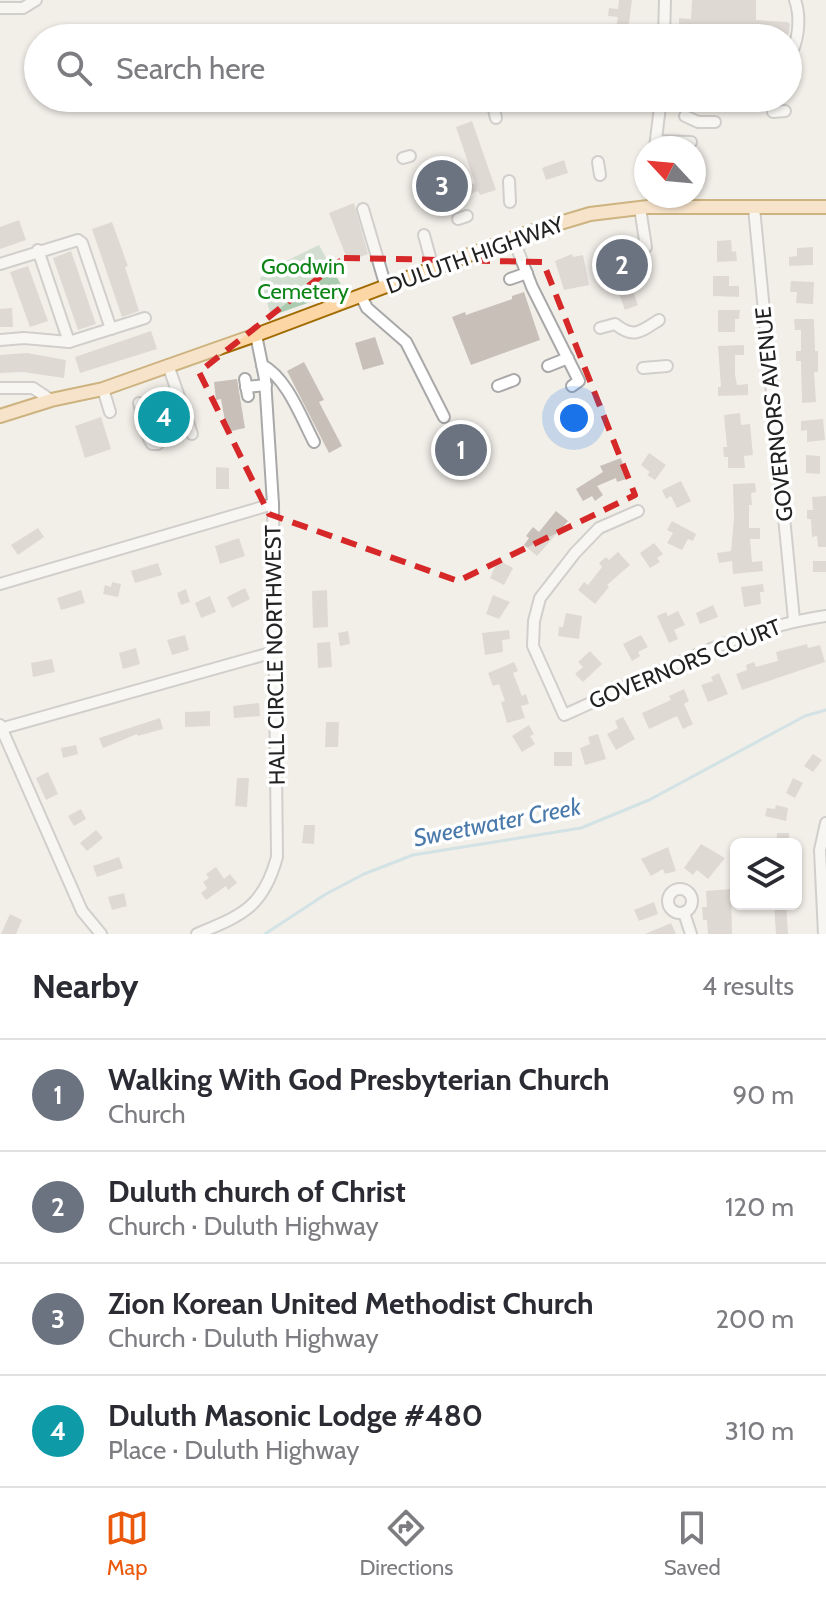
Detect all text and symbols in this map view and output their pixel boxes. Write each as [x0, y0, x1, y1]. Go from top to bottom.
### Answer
search box [24, 24, 802, 112]
icon: search [52, 46, 96, 90]
text: Search here [116, 50, 265, 87]
north arrow [634, 136, 706, 208]
pin: 3 [416, 156, 468, 216]
street label: DULUTH HIGHWAY [383, 210, 568, 300]
pin: 2 [596, 235, 648, 295]
park label: Goodwin Cemetery [257, 253, 349, 305]
street label: GOVERNORS AVENUE [749, 305, 799, 523]
pin: 4 [138, 387, 190, 447]
your location [554, 398, 594, 438]
pin: 1 [435, 420, 487, 480]
street label: HALL CIRCLE NORTHWEST [259, 524, 291, 785]
street label: GOVERNORS COURT [585, 613, 785, 715]
water label: Sweetwater Creek [411, 791, 584, 852]
map controls [730, 838, 802, 910]
button: layers [730, 838, 802, 910]
text: Nearby [32, 965, 139, 1007]
text: 4 results [702, 970, 794, 1002]
text: Walking With God Presbyterian Church [108, 1061, 610, 1098]
text: 1 [53, 1079, 63, 1111]
text: 90 m [732, 1079, 794, 1111]
text: Church [108, 1098, 186, 1130]
text: Duluth church of Christ [108, 1173, 406, 1210]
text: 2 [51, 1191, 65, 1223]
text: 120 m [725, 1191, 794, 1223]
text: Church · Duluth Highway [108, 1210, 379, 1242]
text: Zion Korean United Methodist Church [108, 1285, 594, 1322]
text: 3 [51, 1303, 65, 1335]
text: 200 m [715, 1303, 794, 1335]
text: Church · Duluth Highway [108, 1322, 379, 1354]
text: Duluth Masonic Lodge #480 [108, 1397, 483, 1434]
text: 4 [50, 1415, 66, 1447]
text: 310 m [725, 1415, 794, 1447]
text: Place · Duluth Highway [108, 1434, 359, 1466]
tab: Map [105, 1506, 149, 1581]
tab: Directions [359, 1506, 453, 1581]
tab: Saved [664, 1506, 721, 1581]

